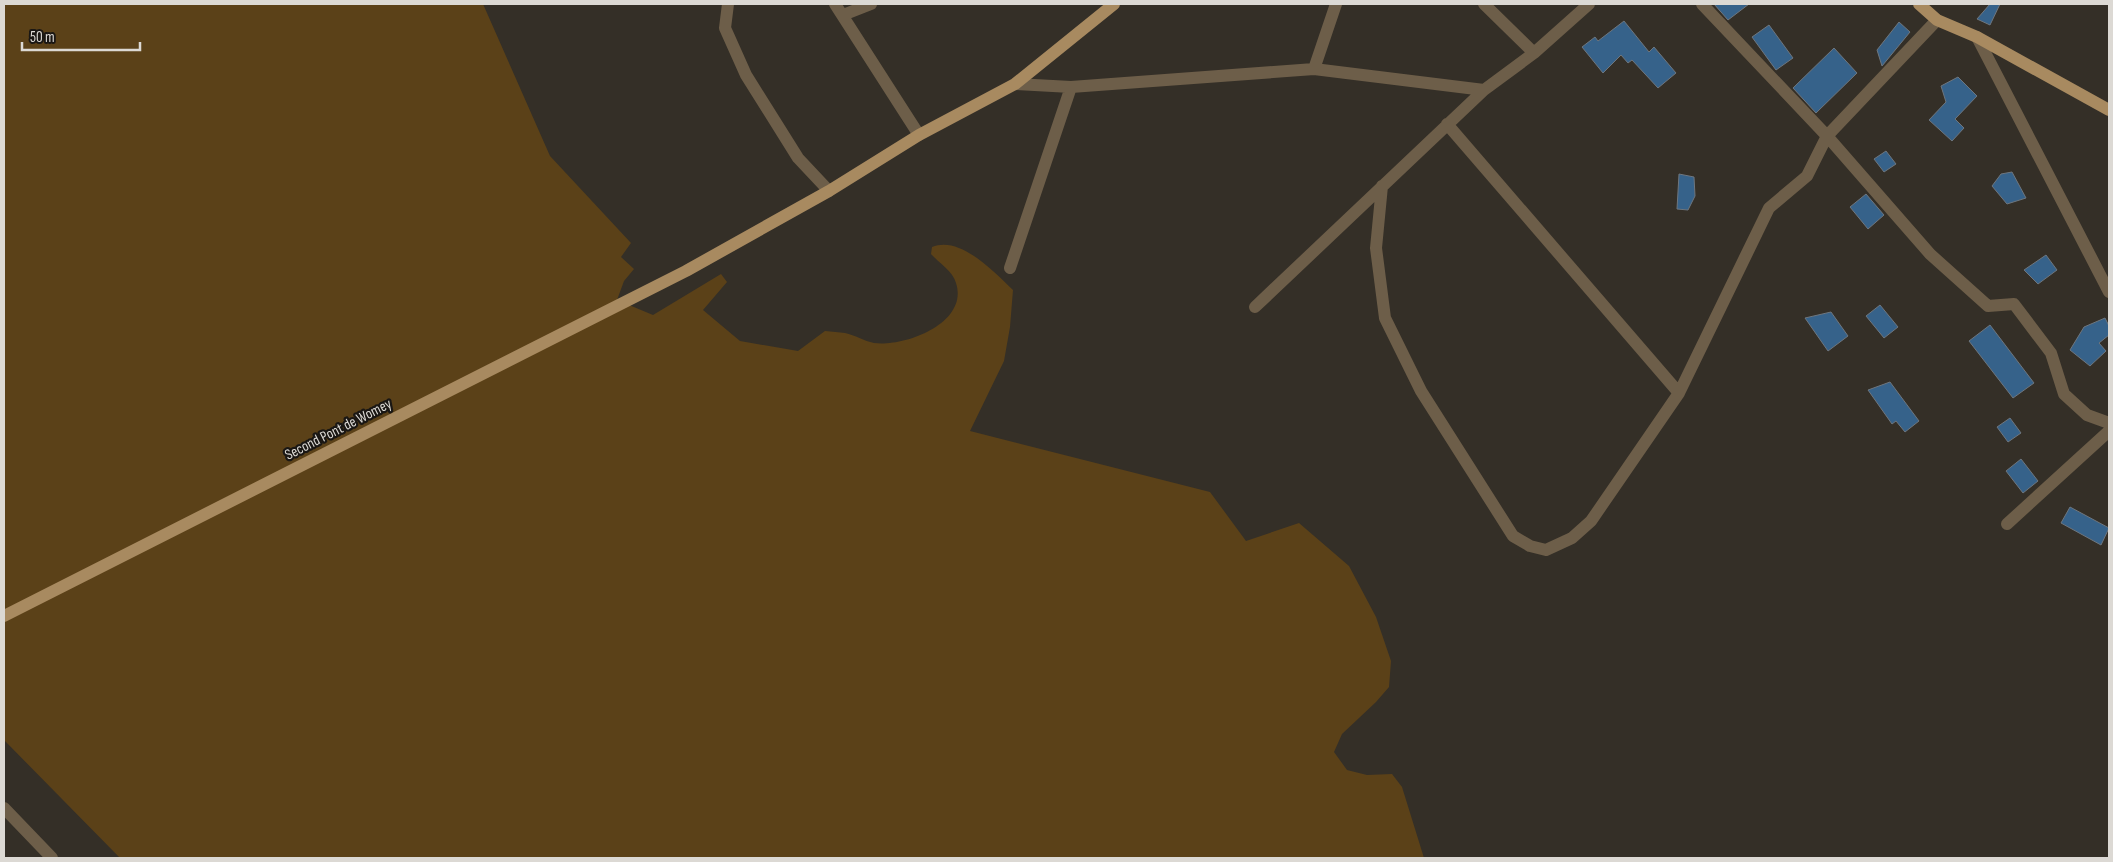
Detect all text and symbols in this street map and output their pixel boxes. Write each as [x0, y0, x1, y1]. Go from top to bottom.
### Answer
scale bar [22, 20, 140, 52]
text: 50 m [30, 28, 55, 47]
street label: Second Pont de Womey [282, 394, 395, 465]

